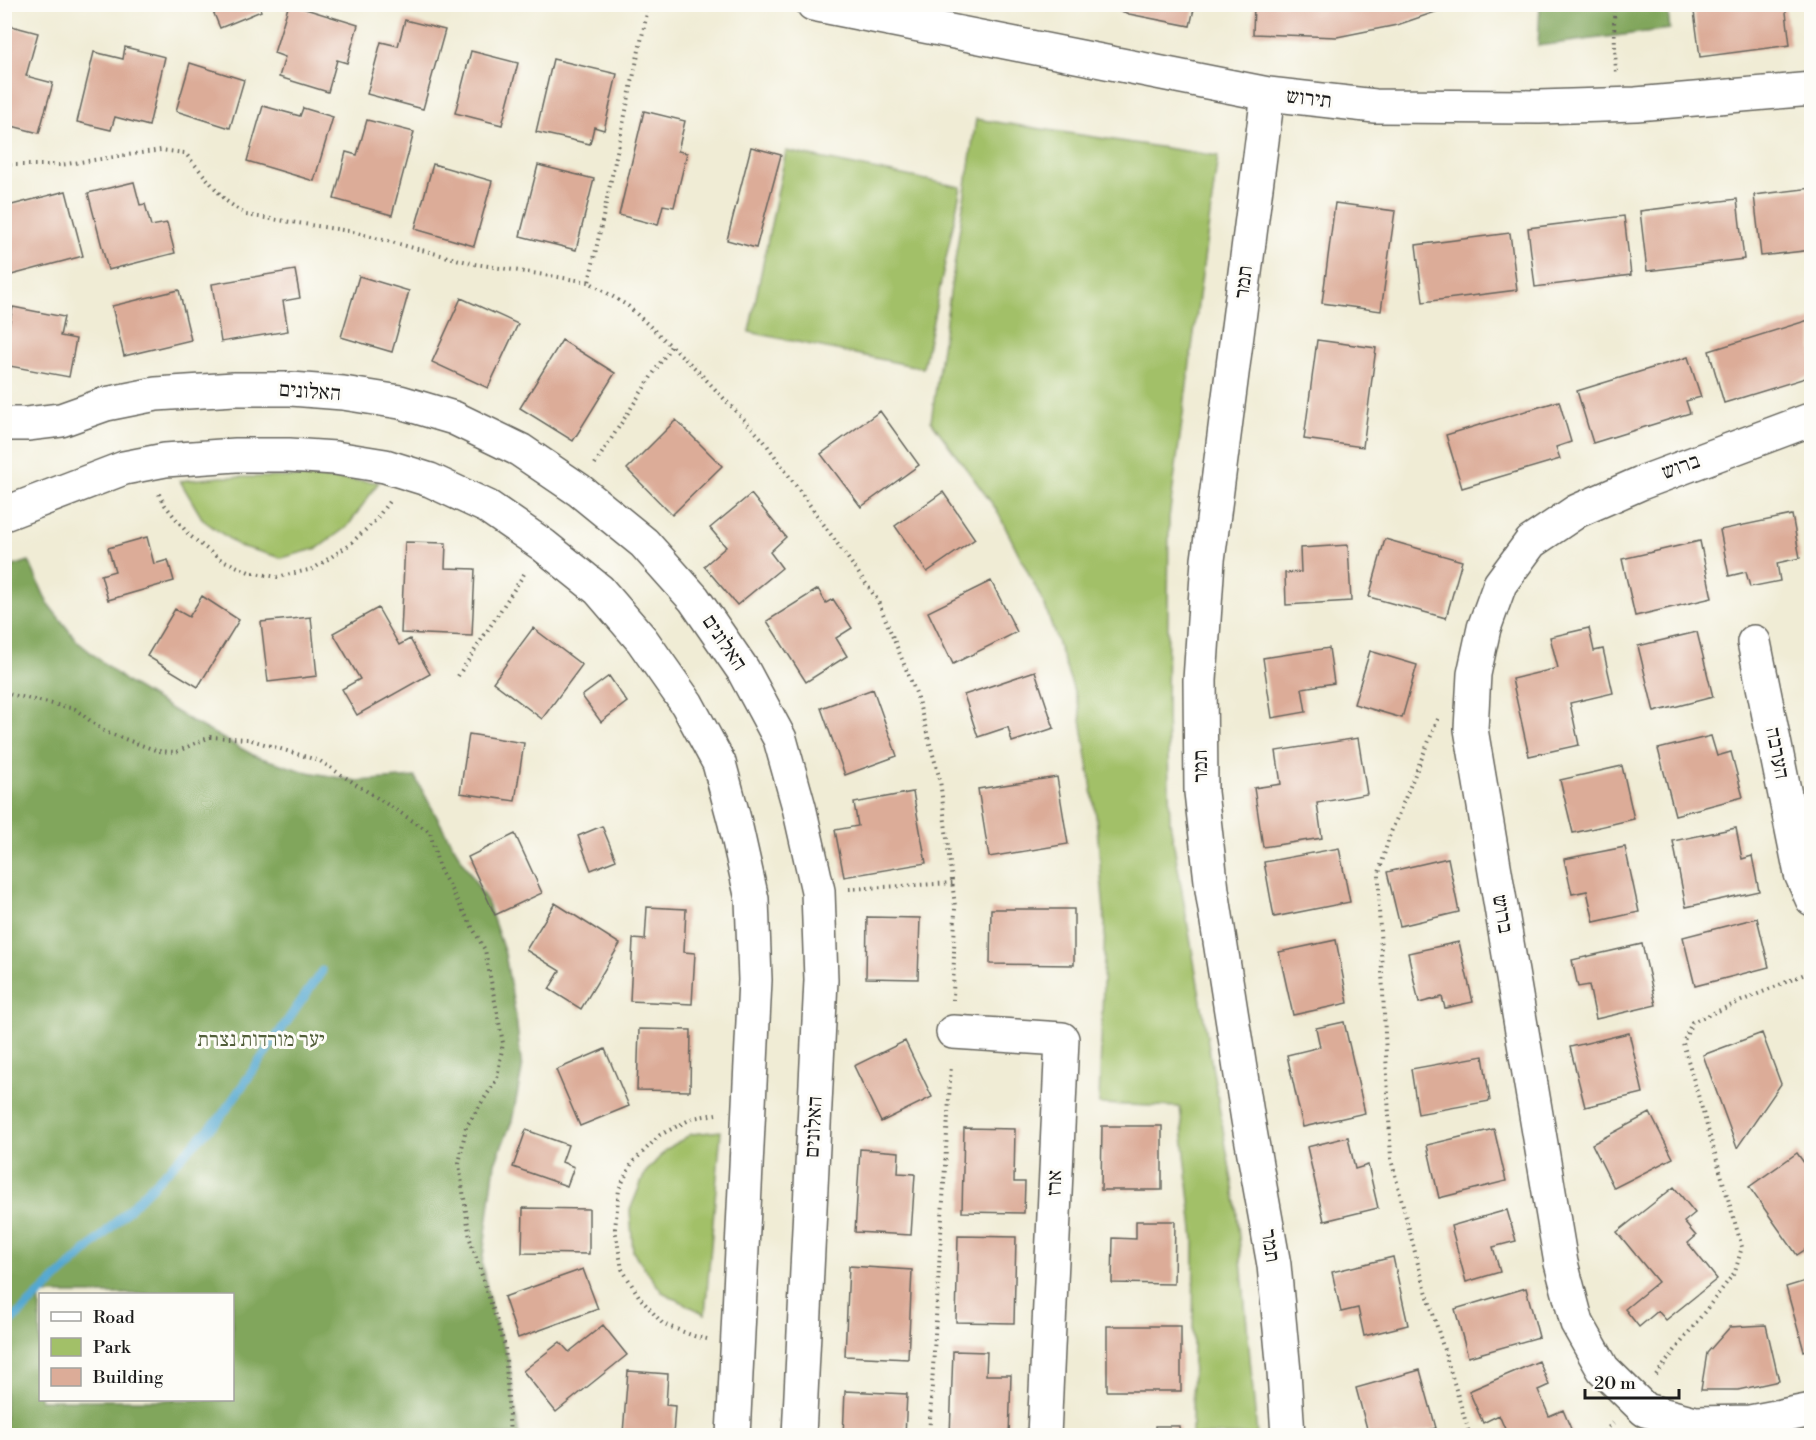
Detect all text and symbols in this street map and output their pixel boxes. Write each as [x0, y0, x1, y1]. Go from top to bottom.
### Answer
street label: תירוש [1285, 83, 1333, 115]
street label: תמר [1229, 264, 1259, 300]
street label: האלונים [278, 377, 342, 407]
street label: ברוש [1658, 448, 1704, 486]
street label: האלונים [696, 610, 752, 676]
street label: הערבה [1759, 725, 1795, 781]
street label: תמר [1188, 749, 1214, 783]
street label: ברוש [1486, 893, 1518, 935]
park label: יער מורדות נצרת [197, 1027, 325, 1053]
street label: האלונים [799, 1095, 829, 1159]
street label: ארז [1042, 1169, 1068, 1197]
street label: תמר [1255, 1228, 1285, 1264]
legend [39, 1293, 234, 1401]
text: Road [93, 1306, 136, 1329]
text: Park [93, 1336, 132, 1359]
scale bar [1585, 1362, 1680, 1400]
text: Building [92, 1366, 164, 1389]
text: 20 m [1594, 1372, 1636, 1395]

